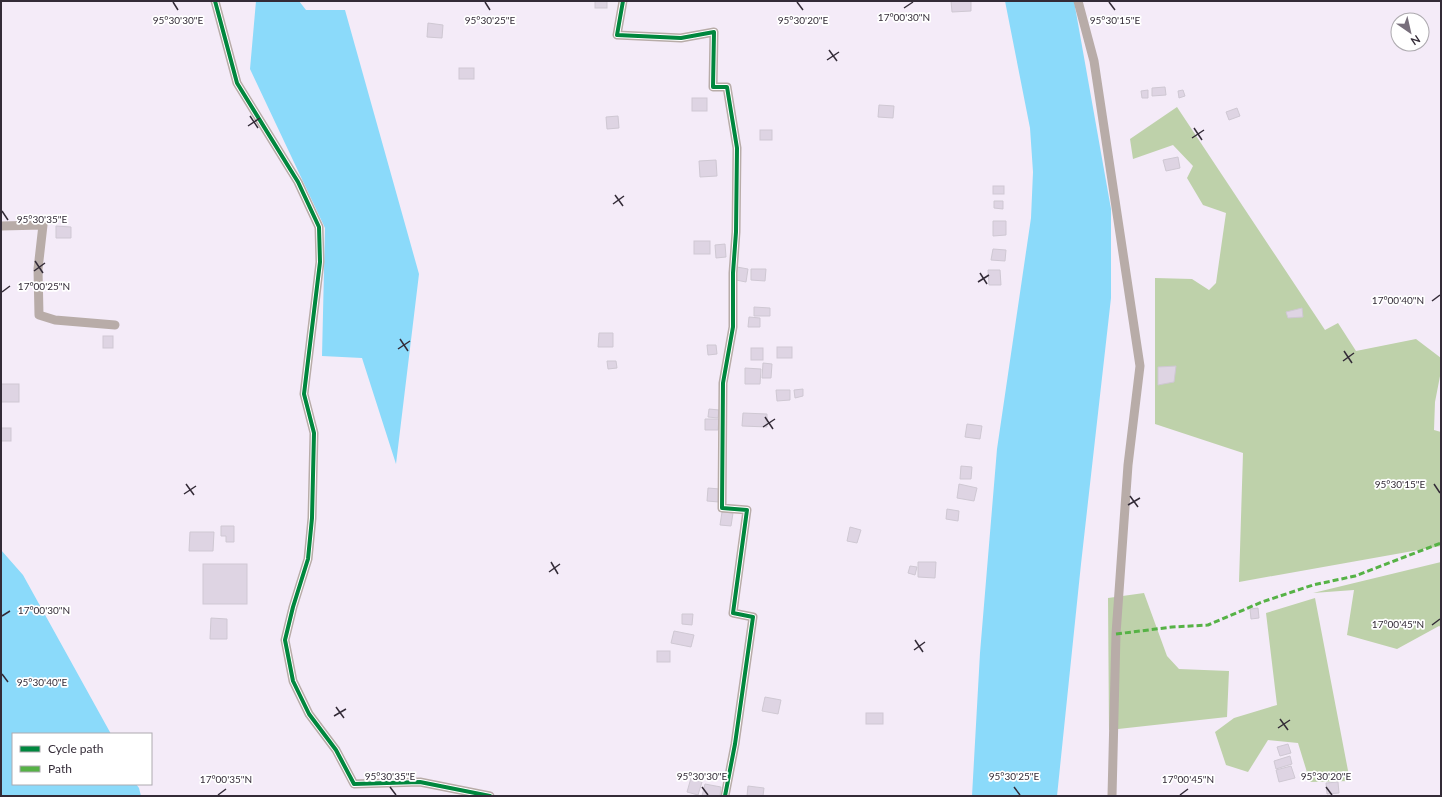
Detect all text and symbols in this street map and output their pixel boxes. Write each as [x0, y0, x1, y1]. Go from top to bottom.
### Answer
text: 17°00'30"N [878, 11, 930, 23]
north arrow [1390, 12, 1430, 52]
text: 95°30'30"E [153, 14, 203, 26]
text: 95°30'25"E [465, 14, 515, 26]
text: 95°30'20"E [778, 14, 828, 26]
text: 95°30'15"E [1090, 14, 1140, 26]
text: N [1409, 33, 1423, 48]
text: 95°30'35"E [17, 213, 67, 225]
text: 17°00'25"N [18, 280, 70, 292]
text: 17°00'40"N [1372, 294, 1424, 306]
text: 95°30'15"E [1375, 478, 1425, 490]
text: 17°00'30"N [18, 604, 70, 616]
text: 17°00'45"N [1372, 618, 1424, 630]
text: 95°30'40"E [17, 676, 67, 688]
legend [12, 733, 152, 785]
text: Cycle path [48, 741, 103, 756]
text: Path [48, 761, 72, 776]
text: 95°30'35"E [365, 770, 415, 782]
text: 95°30'30"E [677, 770, 727, 782]
text: 95°30'25"E [989, 770, 1039, 782]
text: 95°30'20"E [1301, 770, 1351, 782]
text: 17°00'35"N [200, 773, 252, 785]
text: 17°00'45"N [1162, 773, 1214, 785]

